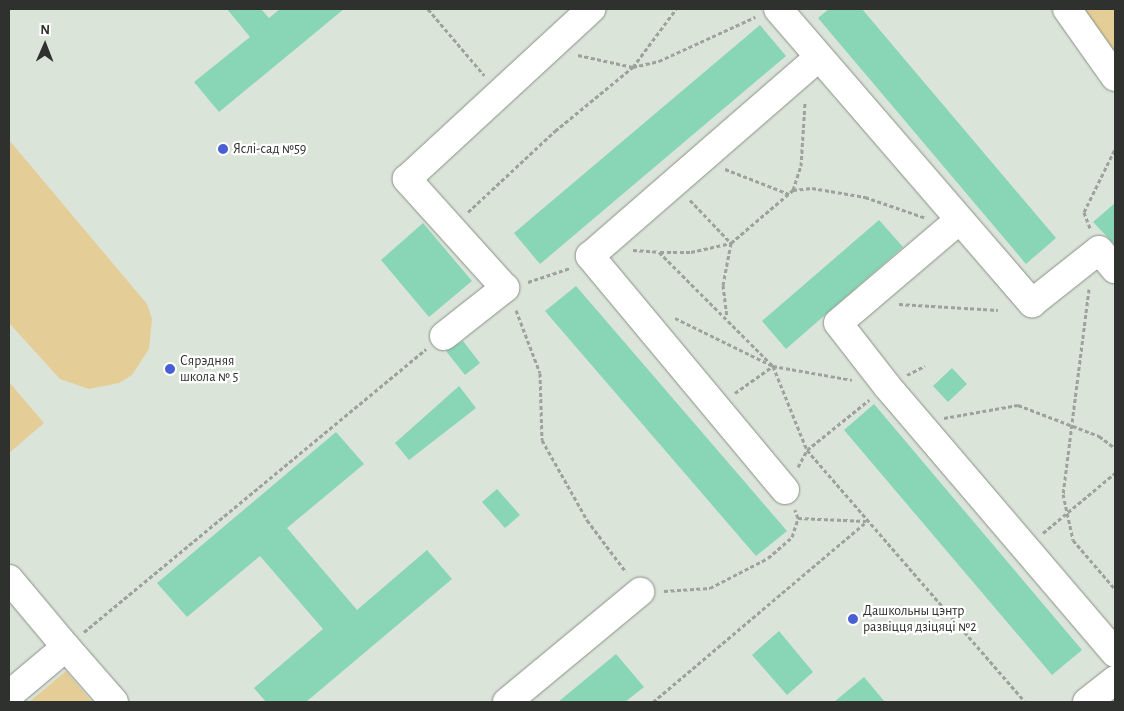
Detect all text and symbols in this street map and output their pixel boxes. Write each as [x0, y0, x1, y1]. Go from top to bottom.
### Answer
north arrow [20, 20, 70, 70]
text: N [40, 23, 50, 37]
place label: Яслі-сад №59 [233, 141, 306, 157]
marker: Яслі-сад №59 [217, 143, 229, 155]
place label: Сярэдняя школа № 5 [180, 353, 238, 386]
marker: Сярэдняя школа № 5 [164, 363, 176, 375]
place label: Дашкольны цэнтр развіцця дзіцяці №2 [863, 603, 977, 636]
marker: Дашкольны цэнтр развіцця дзіцяці №2 [847, 613, 859, 625]

